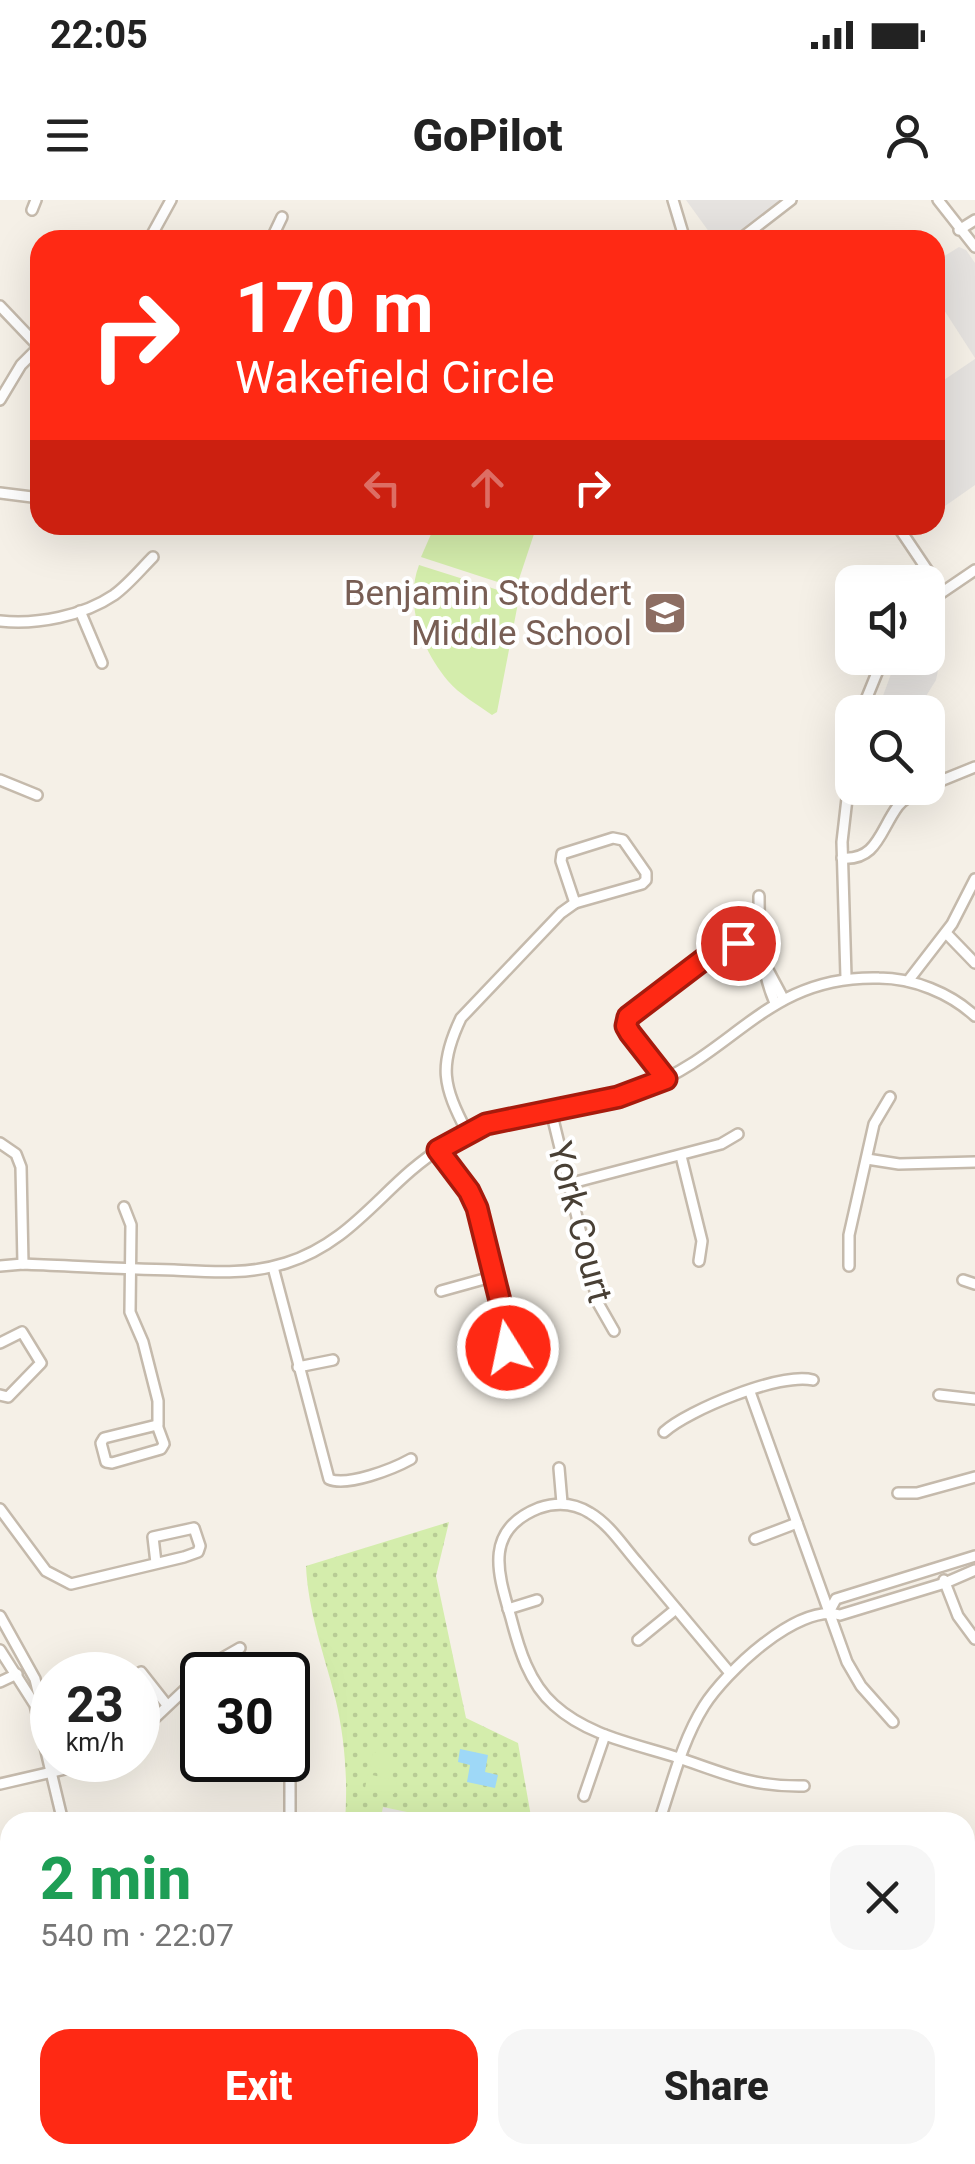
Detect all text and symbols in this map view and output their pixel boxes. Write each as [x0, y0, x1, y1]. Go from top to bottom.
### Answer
text: 22:05 [50, 13, 148, 57]
icon: menu [40, 108, 95, 163]
icon: person [880, 108, 935, 163]
text: GoPilot [412, 109, 563, 162]
text: 170 m [235, 267, 434, 349]
icon: right [70, 270, 200, 400]
text: Wakefield Circle [235, 351, 555, 404]
icon: left [355, 460, 410, 515]
icon: ahead [460, 460, 515, 515]
icon: right [565, 460, 620, 515]
map controls [835, 565, 945, 805]
button: sound [835, 565, 945, 675]
place label: Benjamin Stoddert Middle School [344, 573, 632, 654]
school or university icon: Benjamin Stoddert Middle School [642, 590, 688, 636]
button: search [835, 695, 945, 805]
pin [696, 901, 781, 986]
icon: arrive [711, 916, 766, 971]
street label: York Court [538, 1137, 621, 1307]
position arrow [456, 1296, 560, 1400]
speed limit sign: 30 [180, 1652, 310, 1782]
text: 23 [66, 1676, 124, 1734]
text: km/h [66, 1728, 124, 1757]
text: 2 min [40, 1843, 191, 1914]
button: close [830, 1845, 935, 1950]
text: 540 m · 22:07 [40, 1916, 234, 1954]
button: Exit [40, 2029, 478, 2144]
button: Share [498, 2029, 935, 2144]

